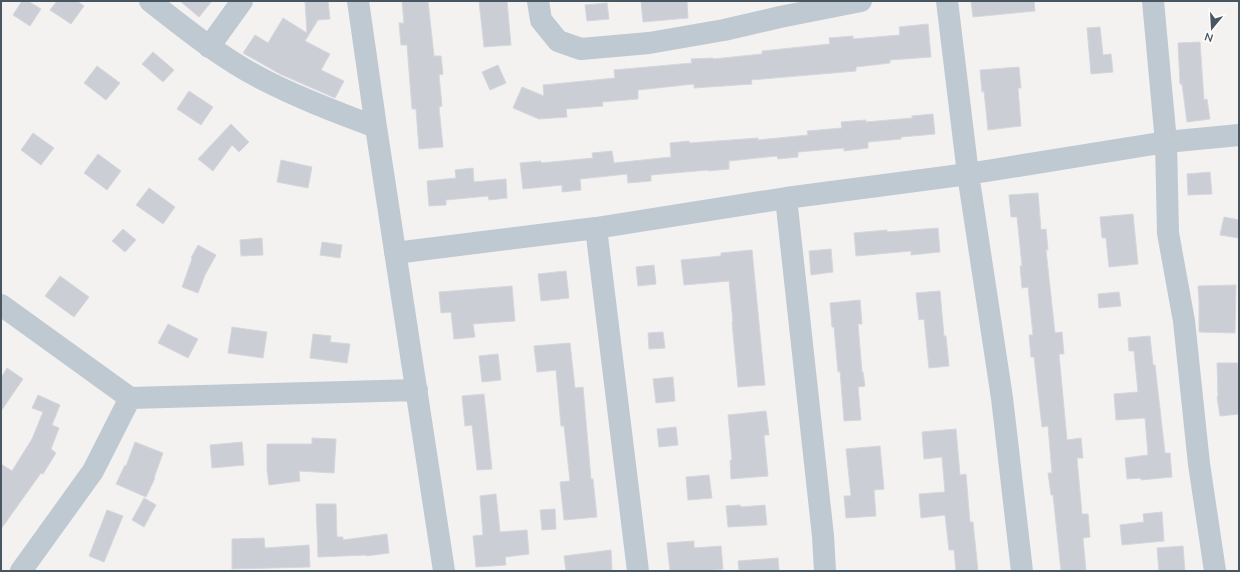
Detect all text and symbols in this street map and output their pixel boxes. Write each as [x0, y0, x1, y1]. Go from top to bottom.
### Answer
north arrow [1192, 8, 1232, 48]
text: N [1203, 30, 1215, 45]

